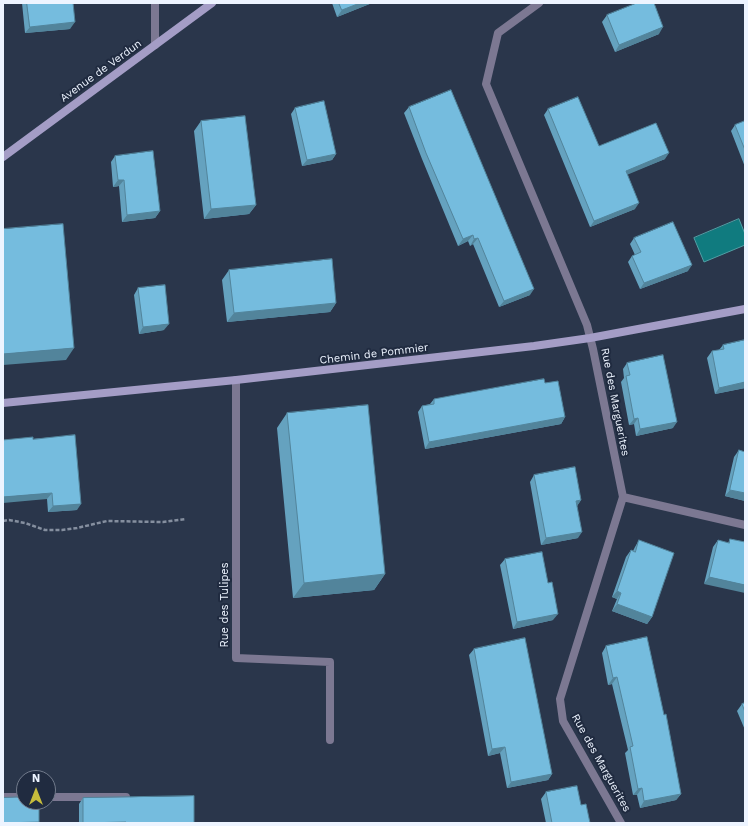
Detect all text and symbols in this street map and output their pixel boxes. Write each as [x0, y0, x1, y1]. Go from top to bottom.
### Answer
street label: Avenue de Verdun [58, 37, 144, 105]
street label: Chemin de Pommier [319, 341, 429, 367]
street label: Rue des Marguerites [598, 347, 632, 457]
street label: Rue des Tulipes [218, 563, 232, 647]
street label: Rue des Marguerites [569, 712, 633, 814]
north arrow [16, 770, 56, 810]
text: N [32, 772, 40, 785]

